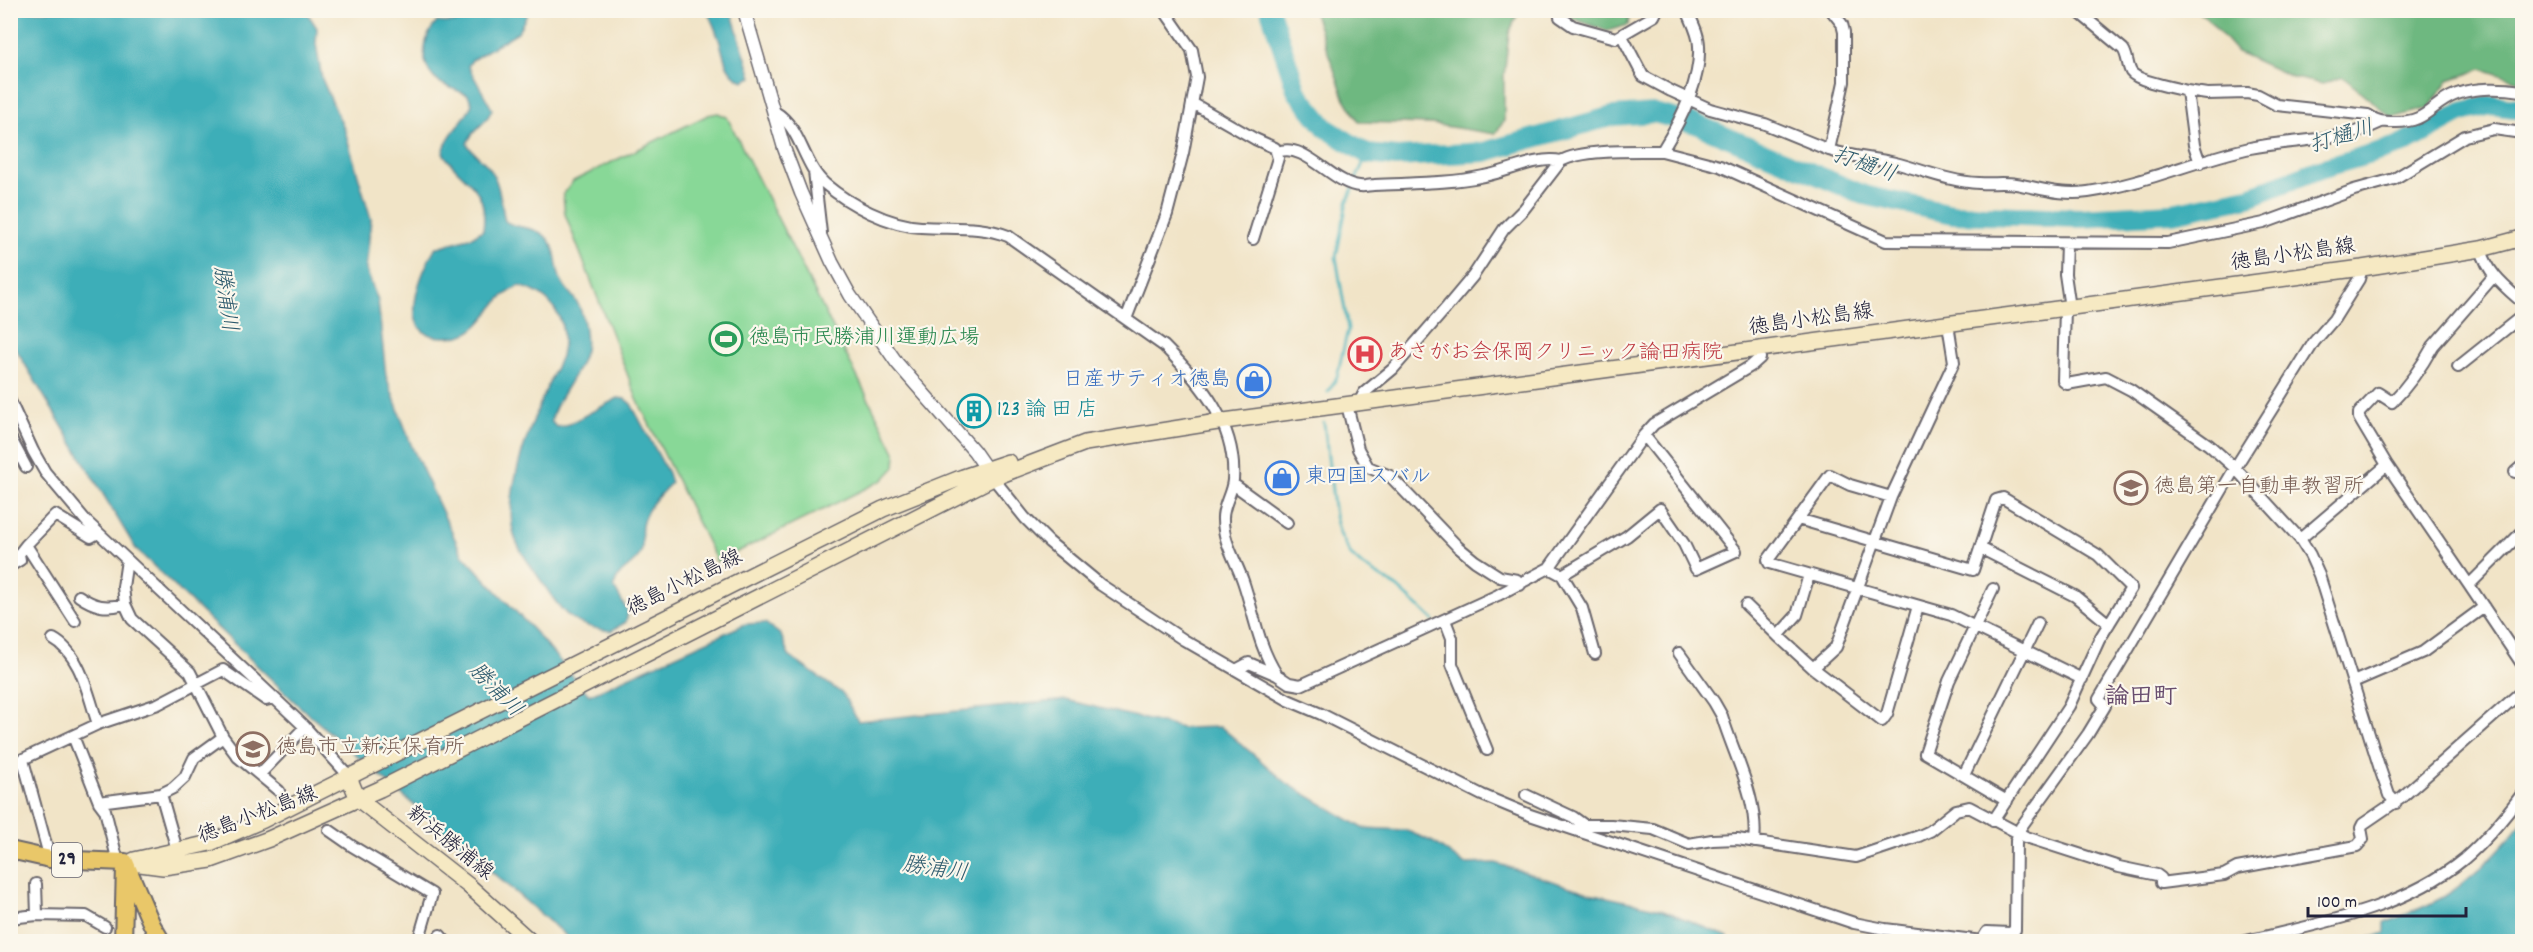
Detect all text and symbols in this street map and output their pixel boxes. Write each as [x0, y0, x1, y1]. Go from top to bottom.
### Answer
water label: 打樋川 [2306, 114, 2378, 162]
water label: 打樋川 [1828, 141, 1900, 191]
street label: 徳島小松島線 [2229, 232, 2357, 280]
water label: 勝浦川 [204, 264, 244, 334]
street label: 徳島小松島線 [1747, 297, 1875, 345]
sports icon: 徳島市民勝浦川運動広場 [708, 321, 744, 357]
place label: 徳島市民勝浦川運動広場 [749, 324, 980, 354]
hospital icon: あさがお会保岡クリニック論田病院 [1347, 336, 1383, 372]
place label: あさがお会保岡クリニック論田病院 [1388, 339, 1723, 369]
shop icon: 日産サティオ徳島 [1236, 363, 1272, 399]
place label: 日産サティオ徳島 [1063, 366, 1231, 396]
building icon: 123 論 田 店 [956, 393, 992, 429]
place label: 123 論 田 店 [997, 396, 1098, 426]
shop icon: 東四国スバル [1264, 460, 1300, 496]
place label: 東四国スバル [1305, 463, 1431, 493]
school or university icon: 徳島第一自動車教習所 [2113, 470, 2149, 506]
place label: 徳島第一自動車教習所 [2154, 473, 2364, 503]
street label: 徳島小松島線 [622, 543, 748, 625]
water label: 勝浦川 [461, 657, 529, 725]
district label: 論田町 [2105, 681, 2177, 715]
school or university icon: 徳島市立新浜保育所 [235, 731, 271, 767]
place label: 徳島市立新浜保育所 [276, 734, 465, 764]
street label: 徳島小松島線 [194, 779, 322, 853]
street label: 新浜勝浦線 [399, 799, 499, 889]
road number: 29 [52, 843, 82, 877]
water label: 勝浦川 [900, 850, 970, 890]
scale bar [2308, 880, 2466, 918]
text: 100 m [2317, 891, 2357, 916]

